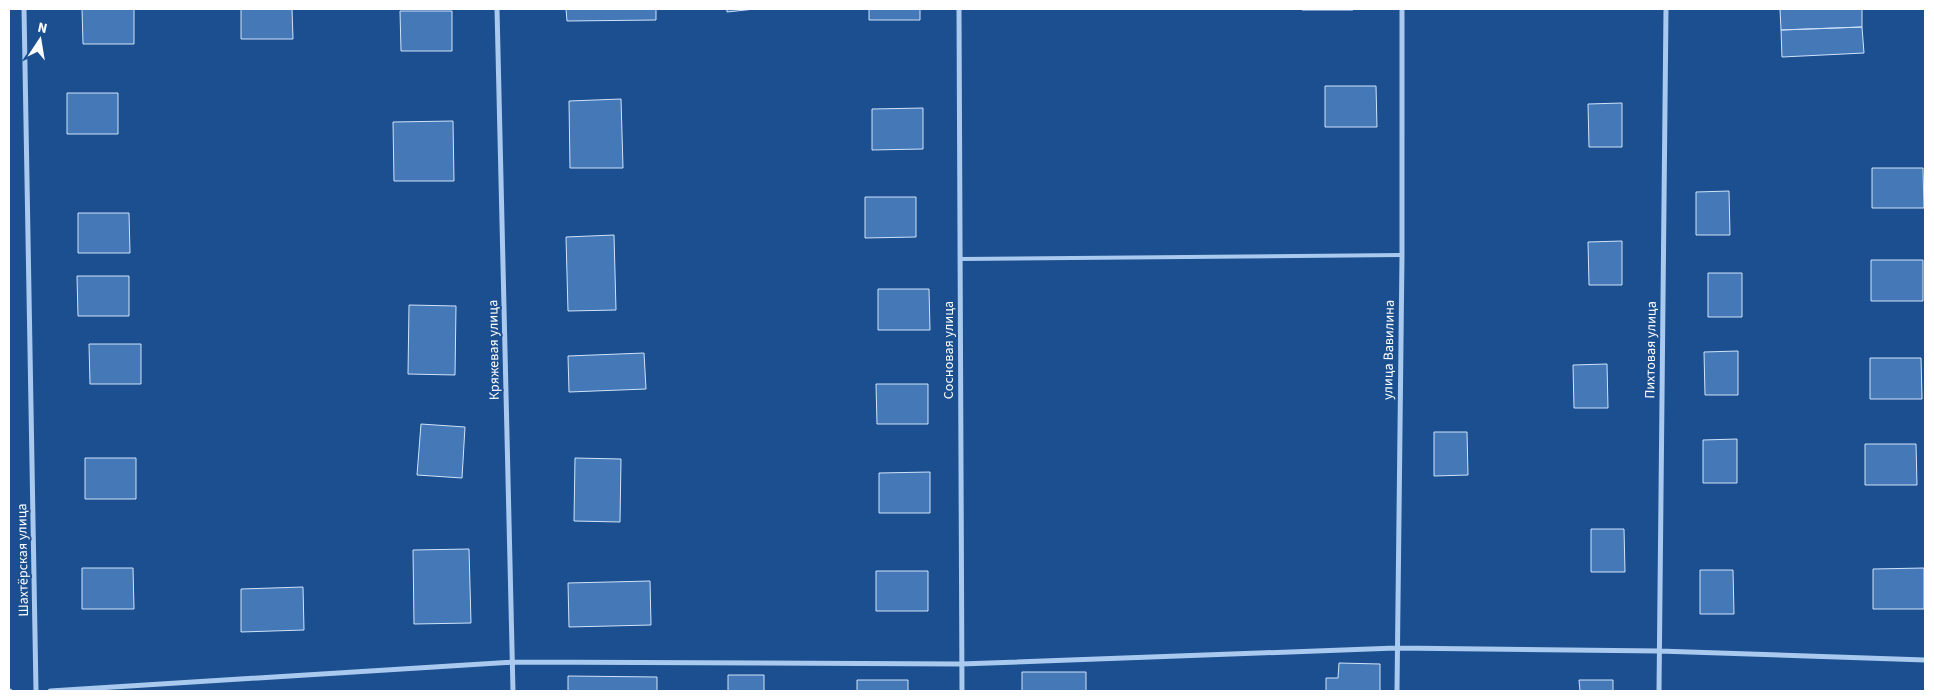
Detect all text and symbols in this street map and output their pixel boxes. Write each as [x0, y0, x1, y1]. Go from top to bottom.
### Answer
north arrow [15, 15, 65, 65]
text: N [36, 18, 49, 39]
street label: Кряжевая улица [483, 300, 505, 400]
street label: улица Вавилина [1378, 300, 1400, 400]
street label: Сосновая улица [939, 301, 959, 399]
street label: Пихтовая улица [1640, 301, 1662, 399]
street label: Шахтёрская улица [12, 503, 34, 617]

